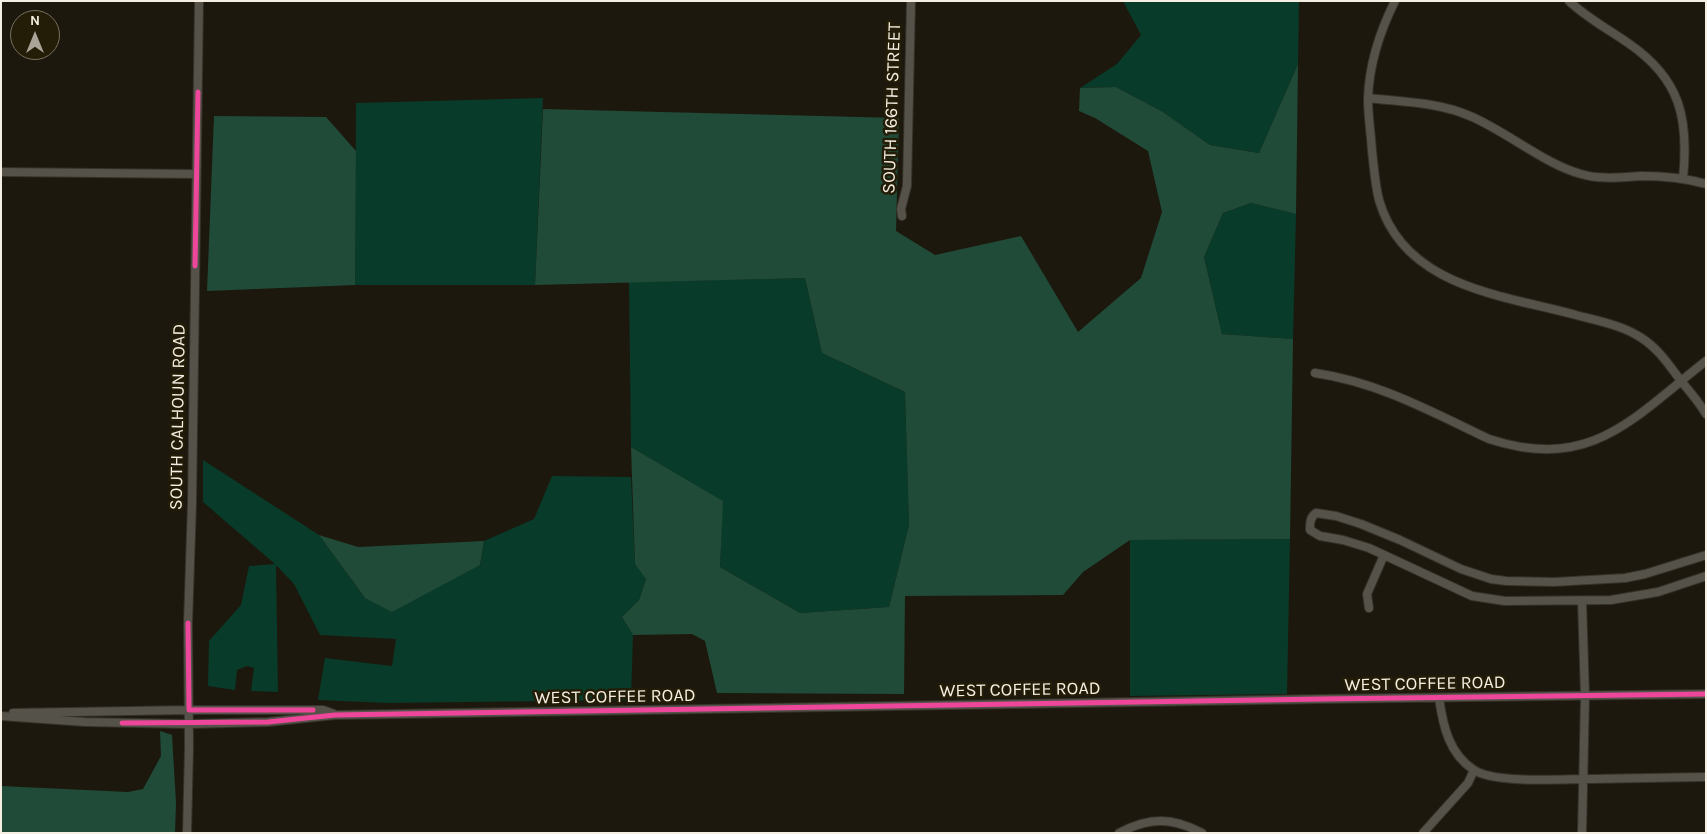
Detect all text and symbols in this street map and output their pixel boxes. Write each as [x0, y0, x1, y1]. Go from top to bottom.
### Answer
north arrow [10, 10, 60, 60]
text: N [30, 12, 40, 29]
street label: SOUTH 166TH STREET [878, 22, 906, 194]
street label: SOUTH CALHOUN ROAD [166, 324, 190, 510]
street label: WEST COFFEE ROAD [1344, 672, 1506, 696]
street label: WEST COFFEE ROAD [939, 678, 1101, 702]
street label: WEST COFFEE ROAD [534, 685, 696, 709]

